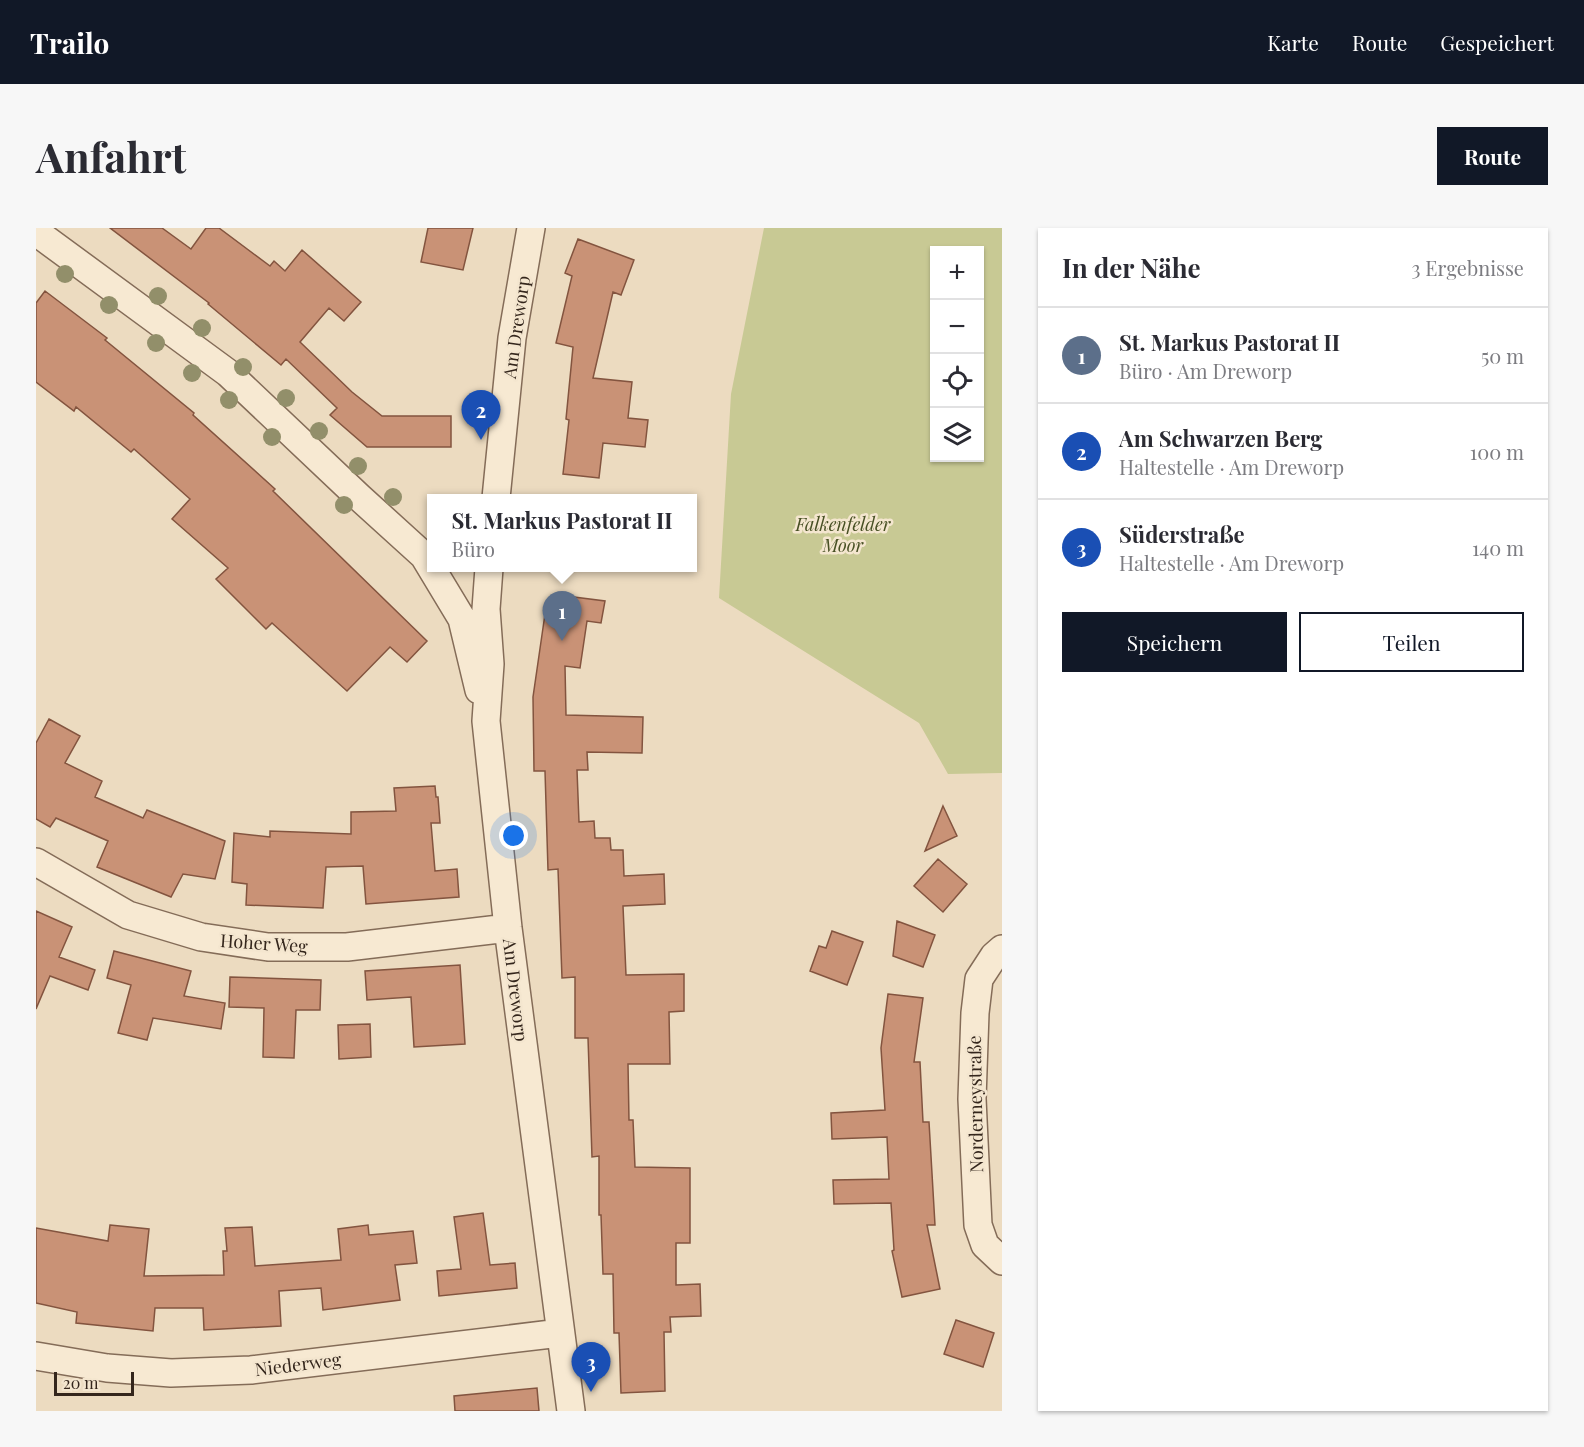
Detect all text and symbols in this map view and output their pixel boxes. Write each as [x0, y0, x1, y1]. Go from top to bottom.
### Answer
text: Trailo [30, 24, 109, 61]
text: Karte [1267, 28, 1319, 56]
text: Route [1352, 28, 1407, 56]
text: Gespeichert [1440, 28, 1554, 56]
button: Route [1437, 127, 1548, 185]
text: Anfahrt [36, 128, 186, 184]
map controls [930, 246, 984, 462]
button: + [930, 246, 984, 300]
text: In der Nähe [1062, 250, 1201, 285]
text: 3 Ergebnisse [1411, 254, 1524, 281]
street label: Am Dreworp [497, 274, 535, 381]
button: − [930, 300, 984, 354]
text: St. Markus Pastorat II [1119, 327, 1340, 357]
text: 1 [1078, 342, 1085, 369]
text: 50 m [1481, 342, 1524, 369]
button: locate [930, 354, 984, 408]
text: Büro · Am Dreworp [1119, 357, 1292, 384]
pin: 2 [462, 390, 500, 440]
button: layers [930, 408, 984, 462]
text: Am Schwarzen Berg [1119, 423, 1323, 453]
text: 2 [1076, 438, 1087, 465]
text: 100 m [1470, 438, 1524, 465]
text: Haltestelle · Am Dreworp [1119, 453, 1344, 480]
popup [427, 494, 697, 572]
text: St. Markus Pastorat II [452, 505, 672, 535]
park label: Falkenfelder Moor [795, 512, 892, 557]
text: Süderstraße [1119, 519, 1245, 549]
text: 3 [1077, 534, 1086, 561]
text: 140 m [1472, 534, 1524, 561]
text: Büro [452, 535, 495, 562]
text: Haltestelle · Am Dreworp [1119, 549, 1344, 576]
pin: 1 [542, 592, 582, 641]
button: Speichern [1062, 612, 1287, 672]
button: Teilen [1299, 612, 1524, 672]
your location [499, 821, 528, 850]
street label: Hoher Weg [219, 928, 309, 958]
street label: Am Dreworp [498, 936, 534, 1043]
street label: Norderneystraße [962, 1035, 988, 1173]
pin: 3 [572, 1342, 610, 1392]
street label: Niederweg [253, 1347, 343, 1381]
scale bar [54, 1369, 134, 1396]
text: 20 m [63, 1372, 98, 1393]

